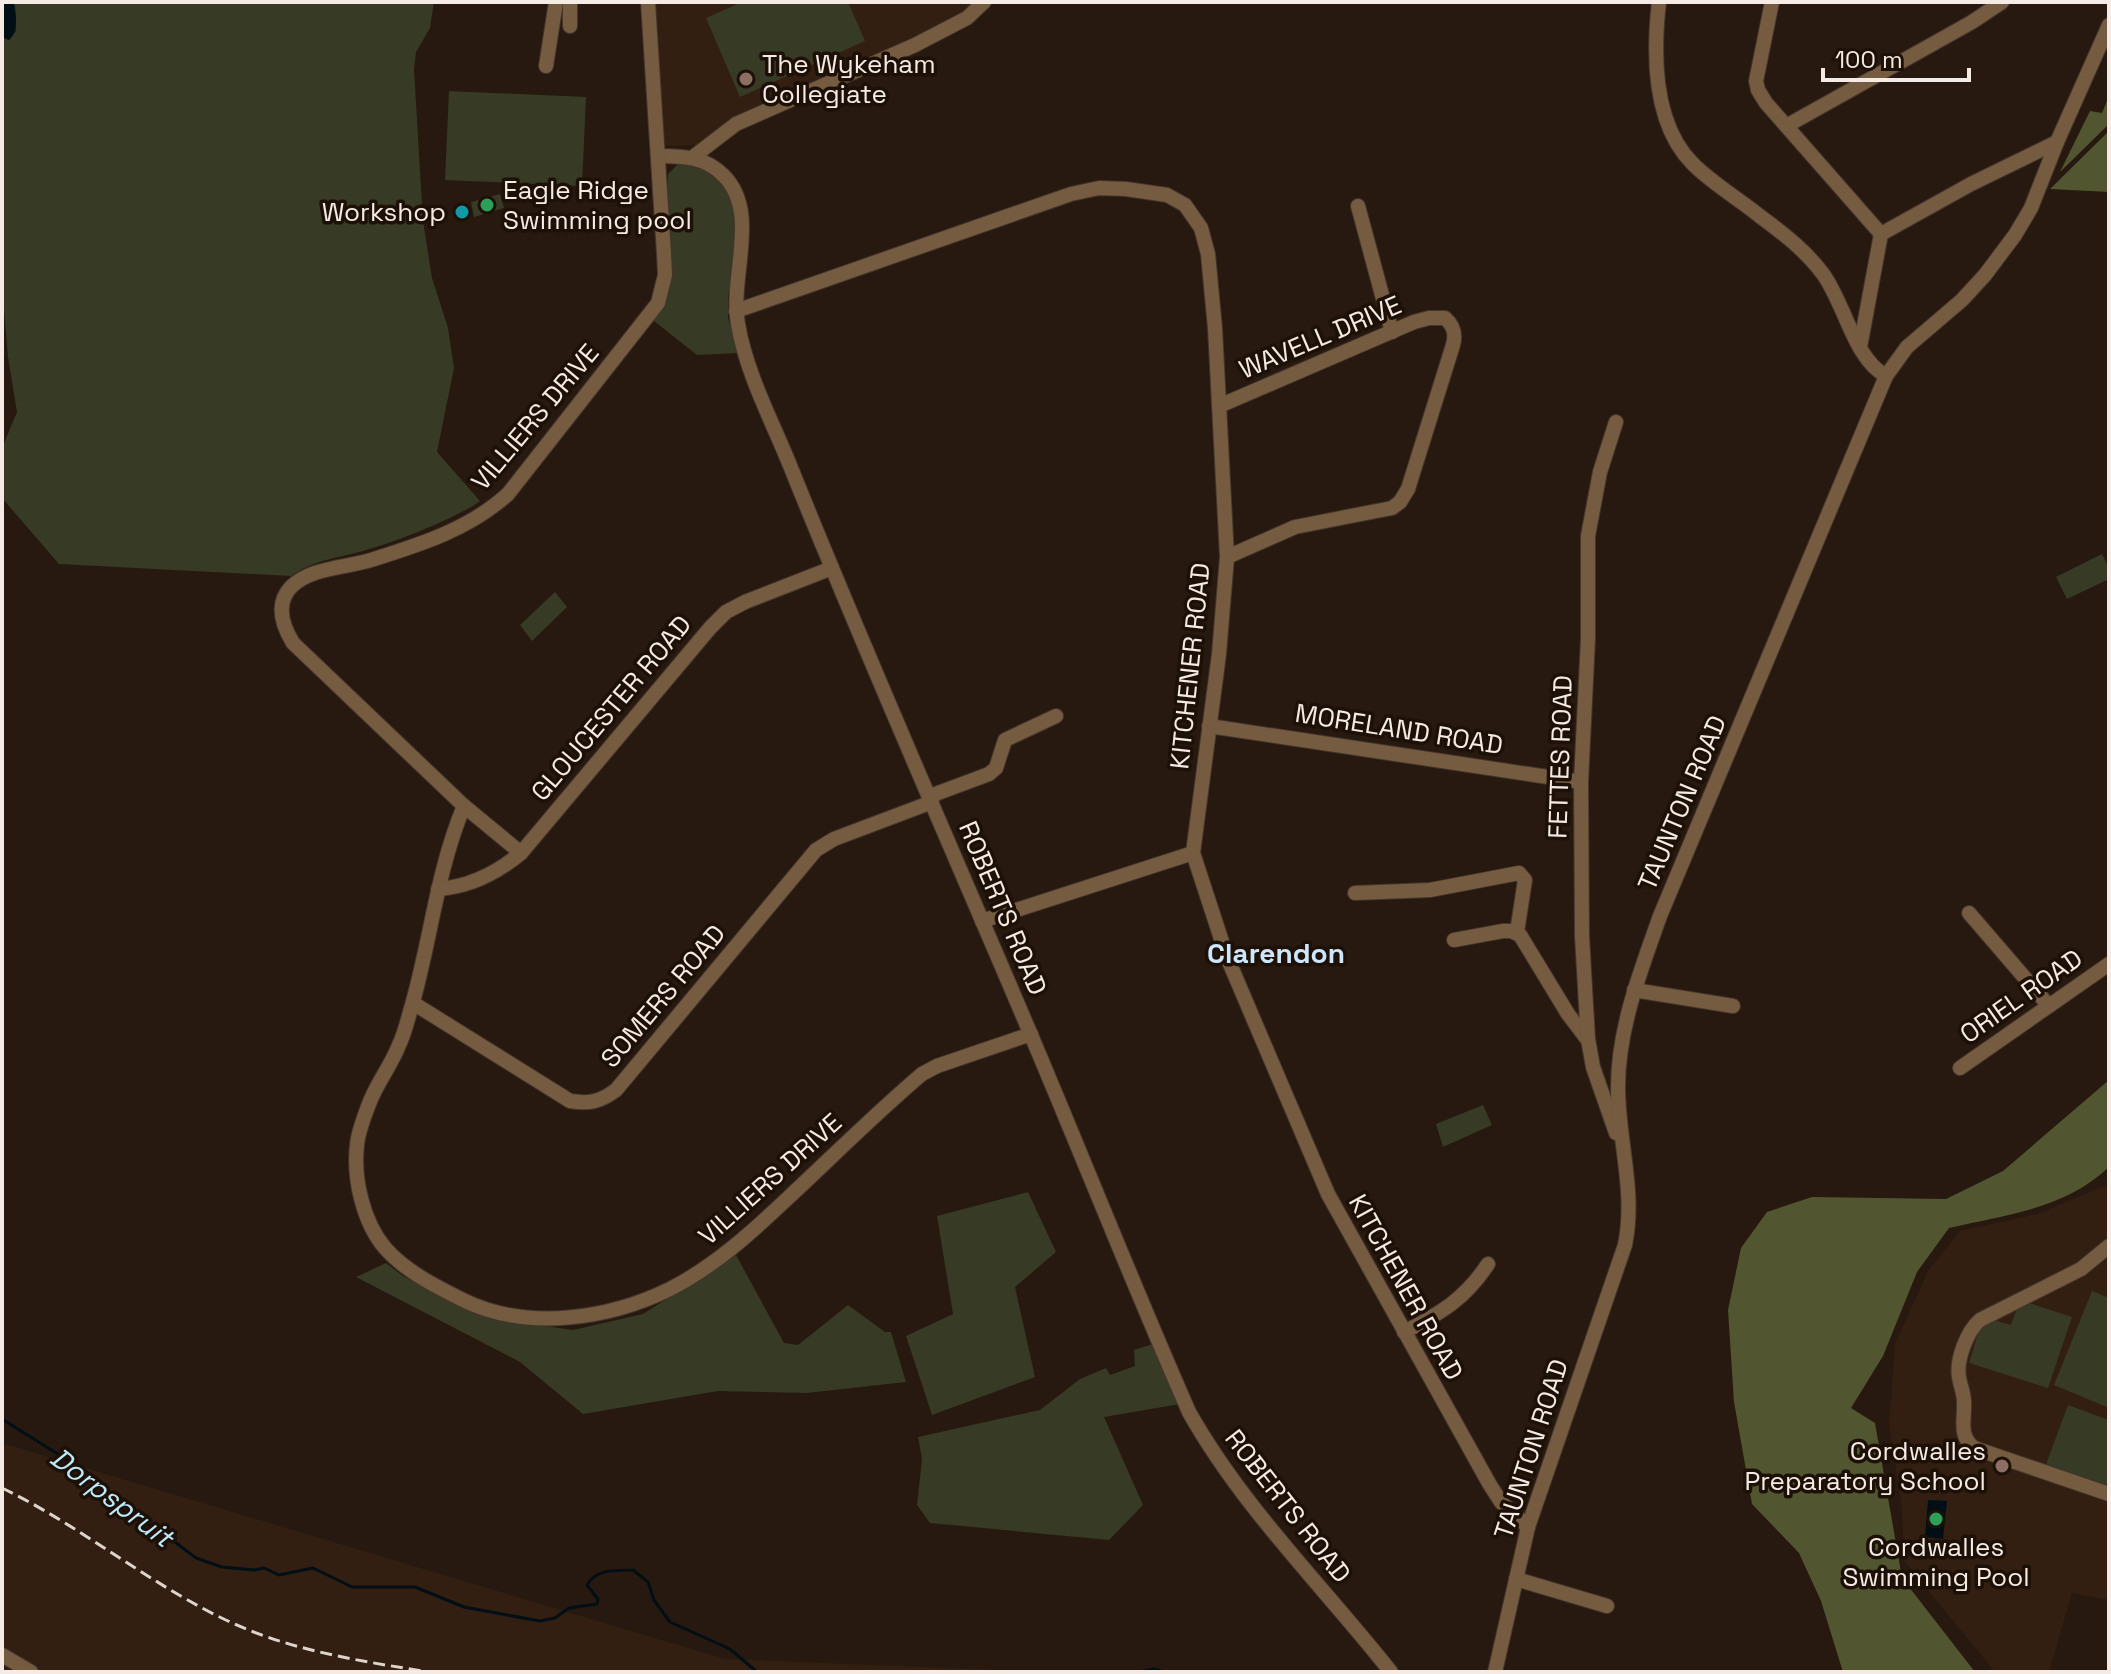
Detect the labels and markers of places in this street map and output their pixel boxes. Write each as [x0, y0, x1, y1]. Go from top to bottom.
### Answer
place label: The Wykeham Collegiate [762, 47, 936, 111]
marker: The Wykeham Collegiate [737, 70, 755, 88]
place label: Eagle Ridge Swimming pool [503, 173, 692, 237]
place label: Workshop [322, 195, 446, 229]
marker: Eagle Ridge Swimming pool [478, 196, 496, 214]
marker: Workshop [453, 203, 471, 221]
place label: Cordwalles Preparatory School [1745, 1434, 1986, 1498]
marker: Cordwalles Preparatory School [1993, 1457, 2011, 1475]
marker: Cordwalles Swimming Pool [1927, 1510, 1945, 1528]
place label: Cordwalles Swimming Pool [1842, 1530, 2030, 1594]

